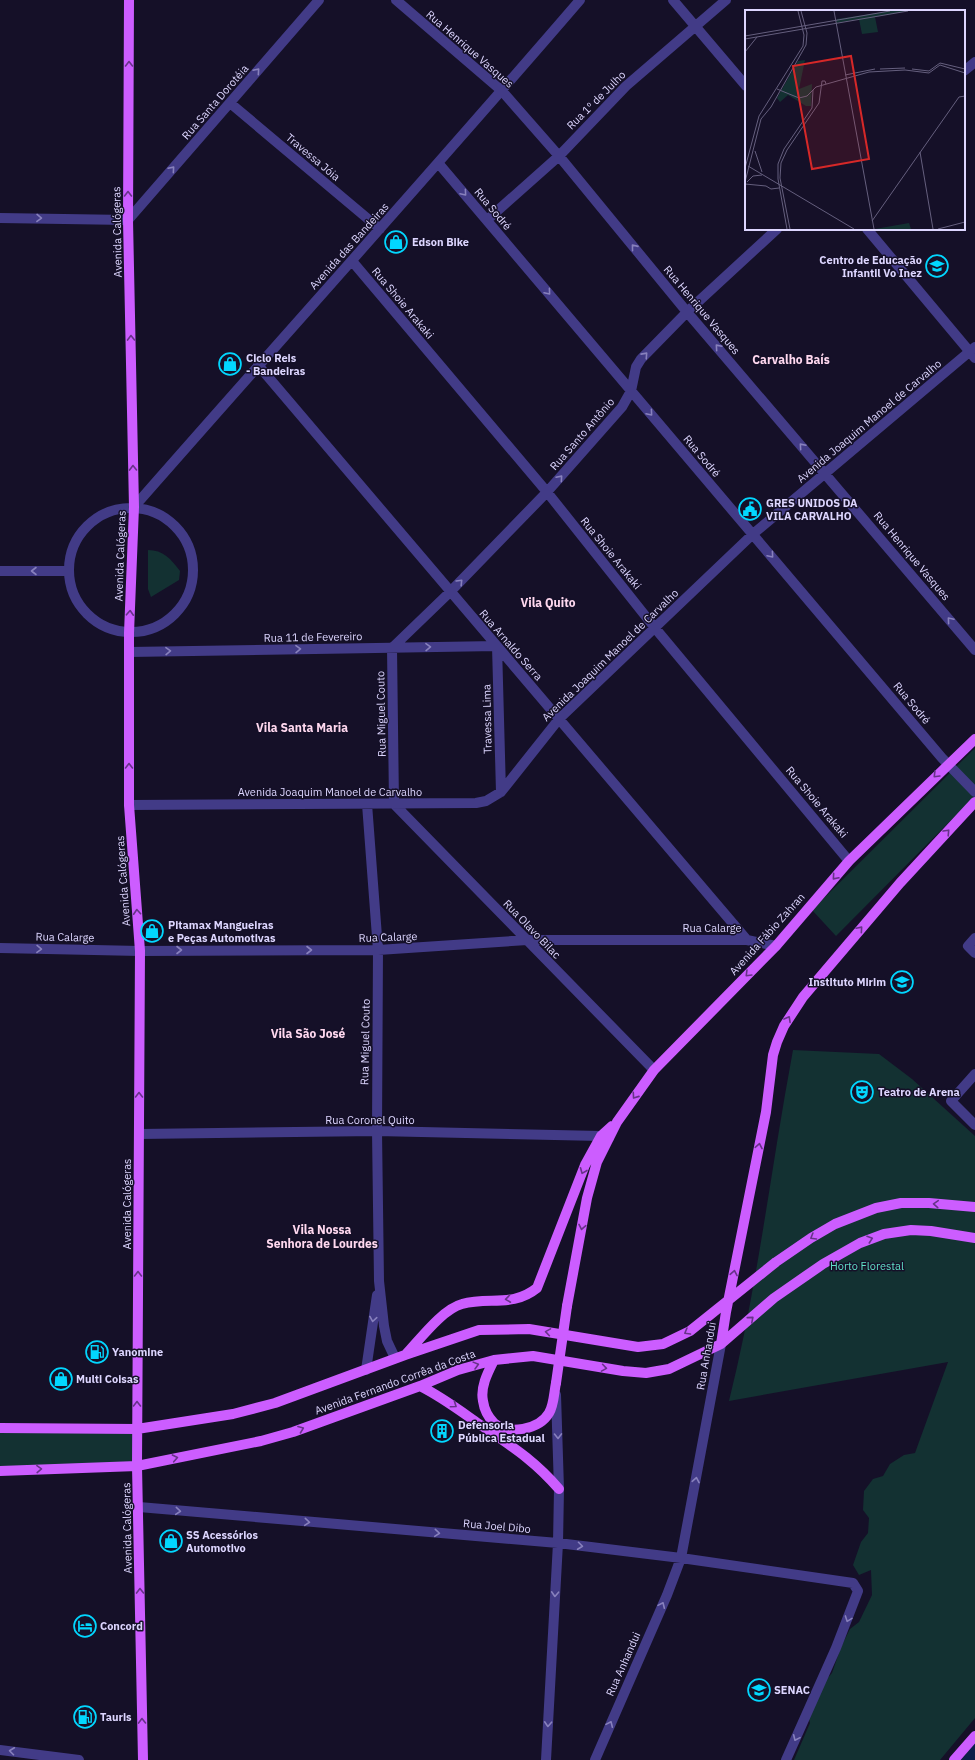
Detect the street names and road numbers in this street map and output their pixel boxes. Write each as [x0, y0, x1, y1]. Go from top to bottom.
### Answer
street label: Rua Henrique Vasques [423, 7, 517, 91]
street label: Rua Santa Dorotéia [179, 62, 251, 142]
street label: Rua 1º de Julho [564, 68, 628, 132]
street label: Travessa Jóia [283, 130, 343, 184]
street label: Rua Sodré [471, 185, 515, 233]
street label: Avenida Calógeras [109, 186, 125, 278]
street label: Avenida das Bandeiras [306, 200, 392, 292]
street label: Rua Henrique Vasques [661, 263, 743, 357]
street label: Rua Shoie Arakaki [369, 264, 437, 342]
street label: Avenida Joaquim Manoel de Carvalho [794, 356, 944, 486]
street label: Rua Santo Antônio [547, 395, 617, 473]
street label: Rua Sodré [680, 432, 724, 480]
street label: Rua Henrique Vasques [871, 509, 953, 603]
street label: Avenida Calógeras [111, 510, 129, 602]
street label: Rua Shoie Arakaki [578, 514, 644, 592]
street label: Avenida Joaquim Manoel de Carvalho [539, 586, 681, 724]
street label: Rua Arnaldo Serra [476, 607, 546, 683]
street label: Rua 11 de Fevereiro [264, 629, 362, 645]
street label: Rua Miguel Couto [373, 671, 389, 757]
street label: Rua Sodré [890, 679, 934, 727]
street label: Travessa Lima [479, 684, 495, 754]
street label: Rua Shoie Arakaki [783, 763, 851, 841]
street label: Avenida Joaquim Manoel de Carvalho [238, 785, 422, 799]
street label: Avenida Calógeras [113, 835, 133, 927]
street label: Avenida Fábio Zahran [726, 890, 808, 978]
street label: Rua Olavo Bilac [500, 897, 564, 962]
street label: Rua Calarge [683, 921, 741, 935]
street label: Rua Calarge [35, 929, 95, 945]
street label: Rua Calarge [358, 929, 418, 945]
street label: Rua Miguel Couto [357, 999, 373, 1085]
street label: Rua Coronel Quito [325, 1113, 415, 1127]
street label: Avenida Calógeras [120, 1159, 134, 1249]
street label: Rua Anhandui [693, 1321, 719, 1391]
street label: Avenida Fernando Corrêa da Costa [313, 1346, 477, 1418]
street label: Avenida Calógeras [119, 1482, 135, 1574]
street label: Rua Joel Dibo [463, 1516, 531, 1536]
street label: Rua Anhandui [603, 1630, 643, 1698]

